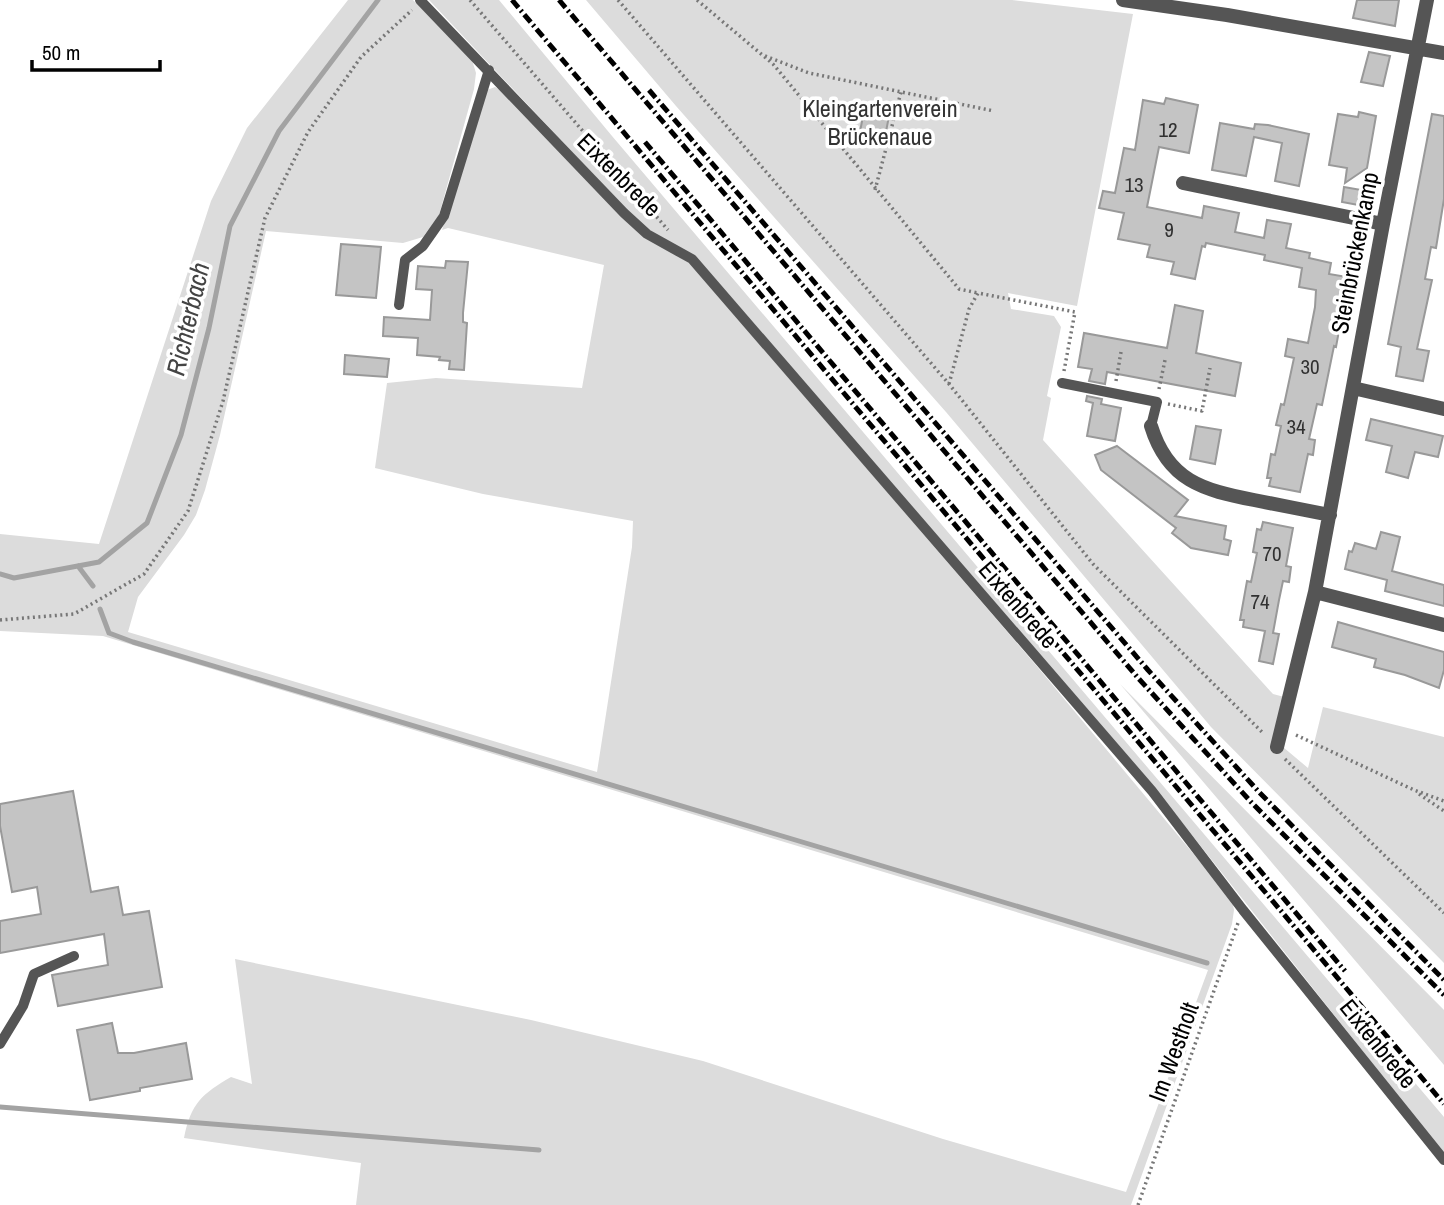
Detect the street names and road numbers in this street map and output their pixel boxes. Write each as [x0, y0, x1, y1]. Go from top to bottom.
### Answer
street label: Eixtenbrede [571, 125, 669, 223]
street label: Steinbrückenkamp [1323, 169, 1385, 336]
street label: Eixtenbrede [972, 554, 1066, 655]
street label: Eixtenbrede [1333, 992, 1425, 1095]
street label: Im Westholt [1140, 997, 1206, 1106]

